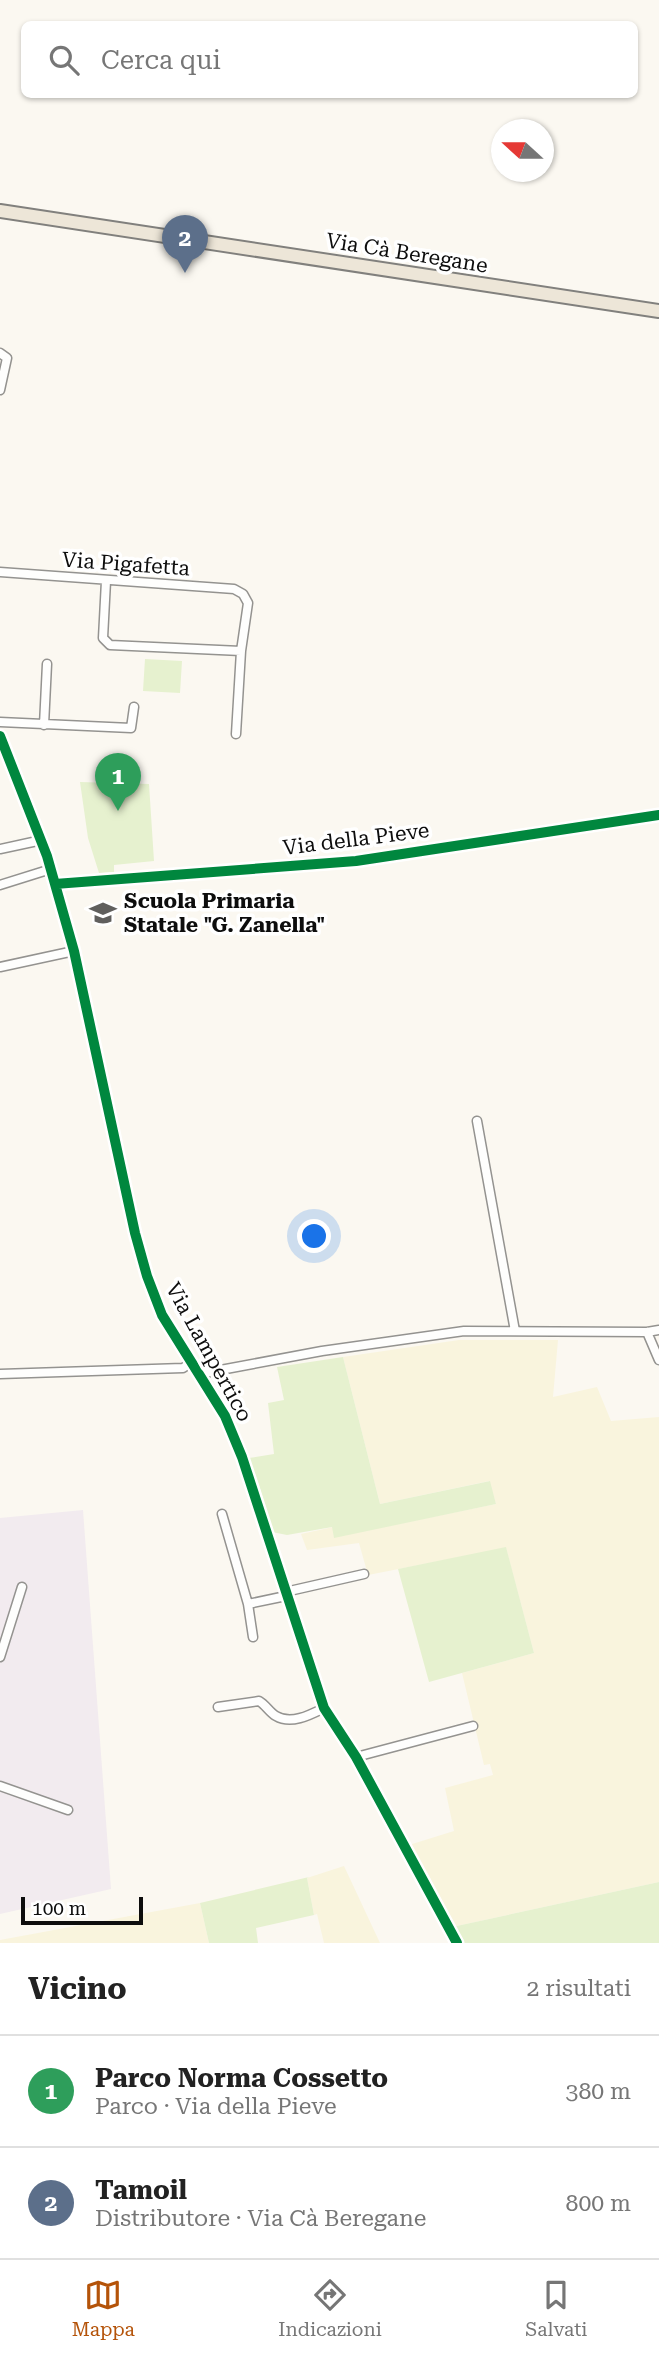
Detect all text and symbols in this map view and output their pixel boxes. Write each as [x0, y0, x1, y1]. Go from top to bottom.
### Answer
search box [21, 21, 638, 98]
icon: search [45, 41, 83, 79]
text: Cerca qui [101, 45, 221, 75]
north arrow [491, 119, 554, 182]
pin: 2 [162, 215, 208, 273]
street label: Via Cà Beregane [324, 228, 490, 278]
street label: Via Pigafetta [61, 548, 191, 580]
pin: 1 [95, 753, 141, 811]
street label: Via della Pieve [281, 818, 431, 860]
place label: Scuola Primaria Statale "G. Zanella" [124, 889, 325, 937]
school or university icon: Scuola Primaria Statale "G. Zanella" [88, 898, 118, 928]
your location [297, 1219, 331, 1253]
street label: Via Lampertico [161, 1278, 257, 1426]
scale bar [21, 1894, 144, 1926]
text: 100 m [32, 1897, 86, 1920]
text: Vicino [28, 1971, 127, 2006]
text: 2 risultati [527, 1975, 631, 2002]
text: Parco Norma Cossetto [95, 2063, 388, 2093]
text: 1 [45, 2078, 57, 2105]
text: 380 m [566, 2078, 631, 2105]
text: Parco · Via della Pieve [95, 2093, 337, 2120]
text: Tamoil [95, 2175, 187, 2205]
text: 2 [45, 2190, 57, 2217]
text: 800 m [566, 2190, 631, 2217]
text: Distributore · Via Cà Beregane [95, 2205, 426, 2232]
tab: Mappa [72, 2276, 135, 2341]
tab: Indicazioni [278, 2276, 382, 2341]
tab: Salvati [525, 2276, 587, 2341]

